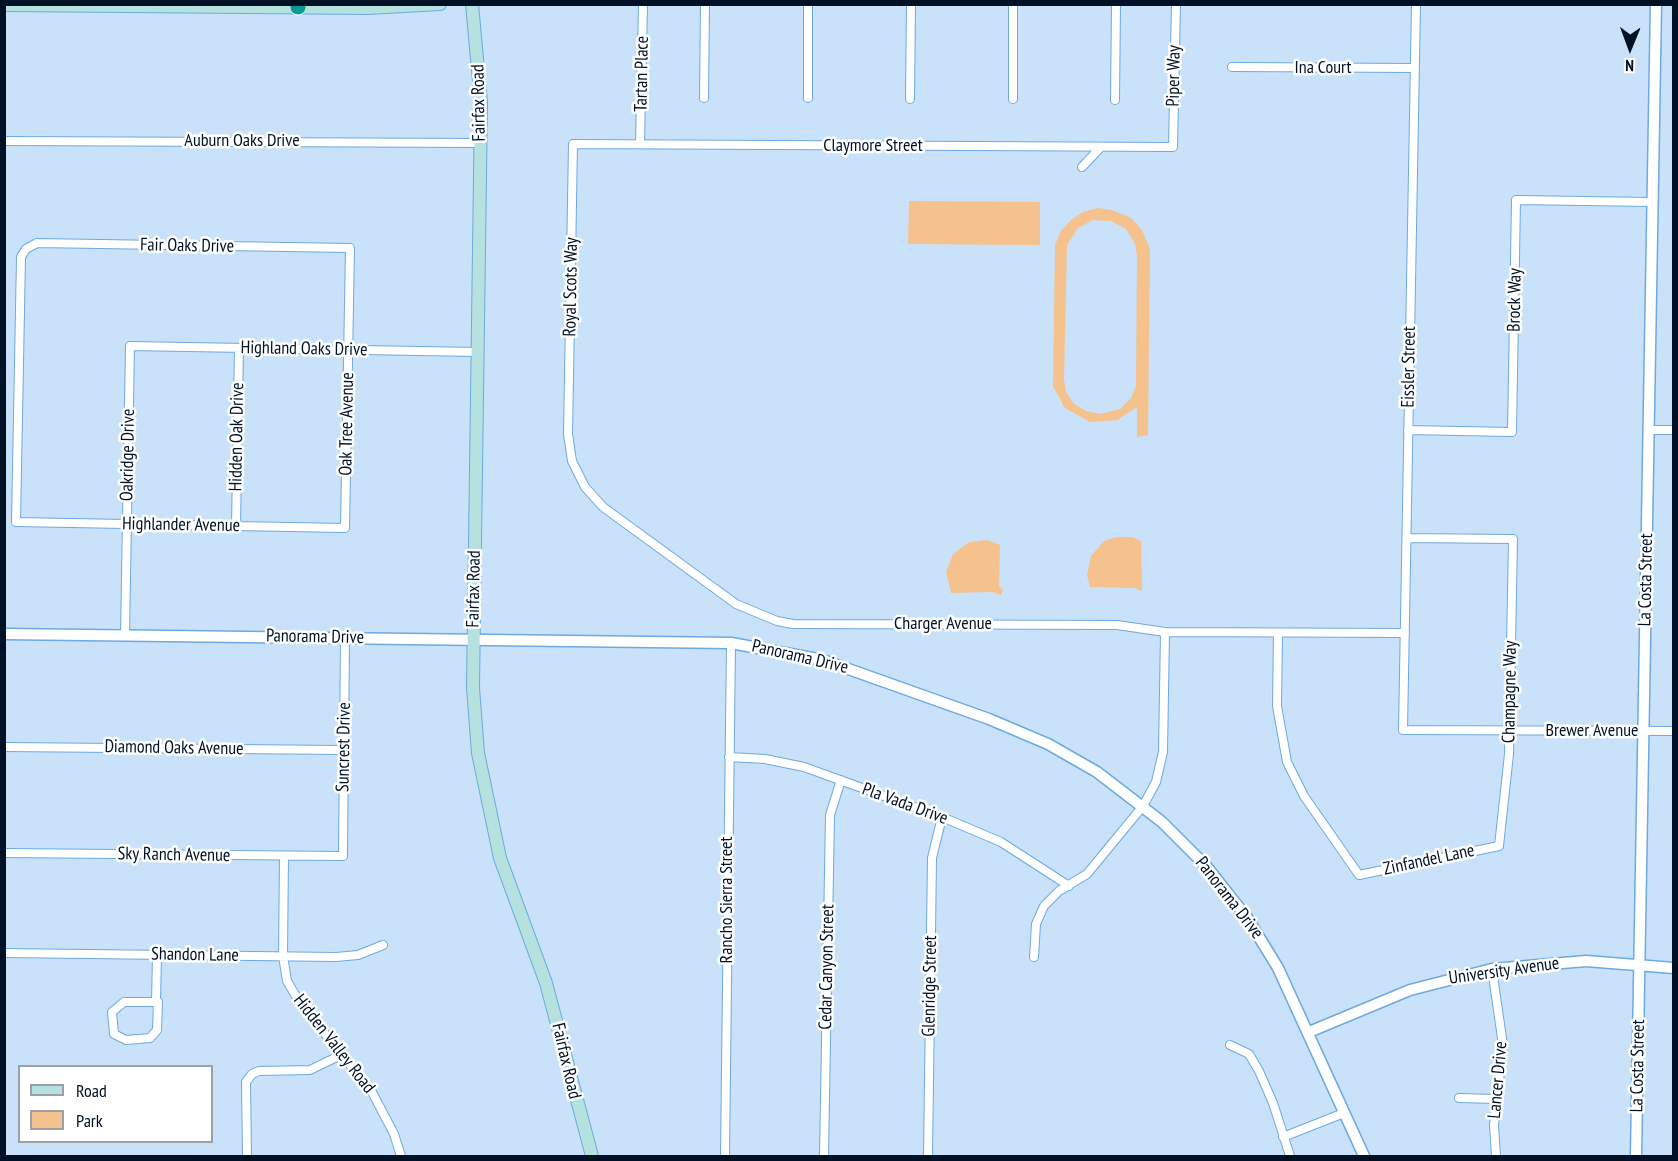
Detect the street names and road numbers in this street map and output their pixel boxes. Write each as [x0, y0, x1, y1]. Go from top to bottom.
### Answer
street label: Tartan Place [631, 36, 653, 112]
street label: Piper Way [1163, 45, 1185, 107]
street label: Ina Court [1295, 57, 1351, 79]
street label: Fairfax Road [468, 64, 490, 142]
street label: Auburn Oaks Drive [184, 130, 300, 152]
street label: Claymore Street [823, 135, 923, 157]
street label: Fair Oaks Drive [140, 234, 234, 258]
street label: Royal Scots Way [559, 237, 583, 337]
street label: Brock Way [1504, 268, 1526, 332]
street label: Eissler Street [1397, 326, 1421, 408]
street label: Highland Oaks Drive [240, 337, 368, 361]
street label: Oak Tree Avenue [335, 372, 359, 476]
street label: Hidden Oak Drive [225, 382, 249, 492]
street label: Oakridge Drive [116, 409, 140, 501]
street label: Highlander Avenue [122, 513, 240, 537]
street label: La Costa Street [1634, 533, 1658, 627]
street label: Fairfax Road [463, 550, 485, 628]
street label: Charger Avenue [894, 613, 992, 635]
street label: Panorama Drive [266, 625, 364, 649]
street label: Panorama Drive [750, 635, 850, 679]
street label: Champagne Way [1498, 641, 1522, 743]
street label: Suncrest Drive [332, 702, 356, 792]
street label: Brewer Avenue [1546, 720, 1638, 742]
street label: Diamond Oaks Avenue [104, 736, 244, 760]
street label: Pla Vada Drive [859, 779, 951, 829]
street label: Rancho Sierra Street [716, 837, 738, 963]
street label: Zinfandel Lane [1382, 840, 1476, 880]
street label: Sky Ranch Avenue [117, 843, 231, 867]
street label: Panorama Drive [1190, 853, 1268, 943]
street label: Cedar Canyon Street [815, 904, 839, 1030]
street label: Glenridge Street [918, 935, 942, 1037]
street label: Shandon Lane [151, 943, 239, 967]
street label: University Avenue [1447, 953, 1561, 989]
street label: Hidden Valley Road [289, 990, 379, 1098]
street label: La Costa Street [1626, 1019, 1650, 1113]
street label: Fairfax Road [547, 1021, 585, 1101]
street label: Lancer Drive [1484, 1041, 1512, 1119]

